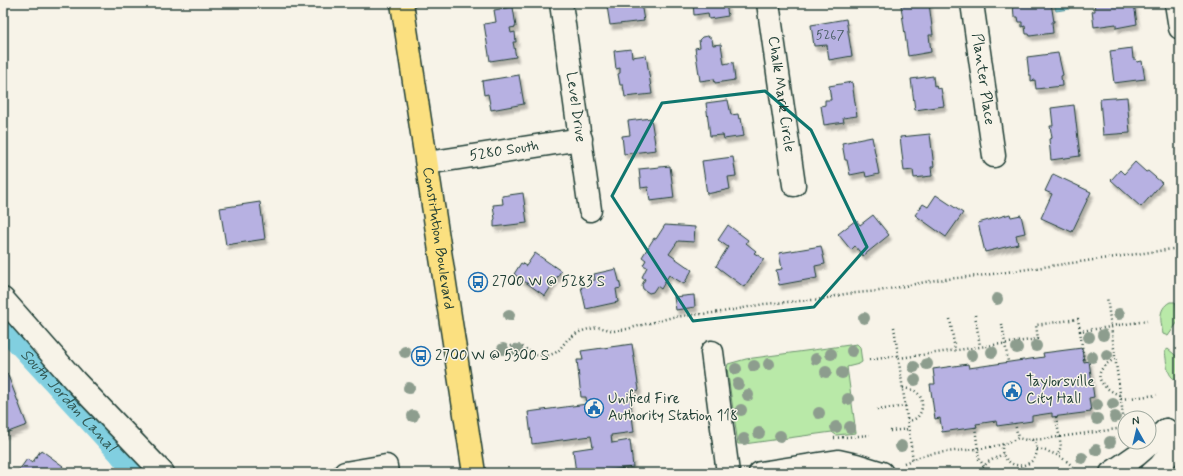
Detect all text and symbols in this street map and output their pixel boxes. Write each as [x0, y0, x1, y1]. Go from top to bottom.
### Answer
house number: 5267 [816, 27, 844, 44]
street label: Planter Place [966, 32, 999, 127]
street label: Chalk Mark Circle [763, 35, 799, 154]
street label: Level Drive [561, 71, 590, 144]
street label: 5280 South [468, 136, 540, 166]
street label: Constitution Boulevard [417, 166, 459, 311]
bus stop icon: 2700 W @ 5283 S [467, 271, 489, 293]
place label: 2700 W @ 5283 S [492, 272, 605, 292]
water label: South Jordan Canal [16, 344, 122, 457]
bus stop icon: 2700 W @ 5300 S [410, 345, 432, 367]
place label: 2700 W @ 5300 S [435, 346, 549, 366]
place label: Taylorsville City Hall [1026, 372, 1095, 409]
public building icon: Taylorsville City Hall [1001, 380, 1023, 402]
place label: Unified Fire Authority Station 118 [608, 389, 738, 426]
public building icon: Unified Fire Authority Station 118 [583, 397, 605, 419]
north arrow [1117, 410, 1157, 450]
text: N [1131, 414, 1140, 429]

